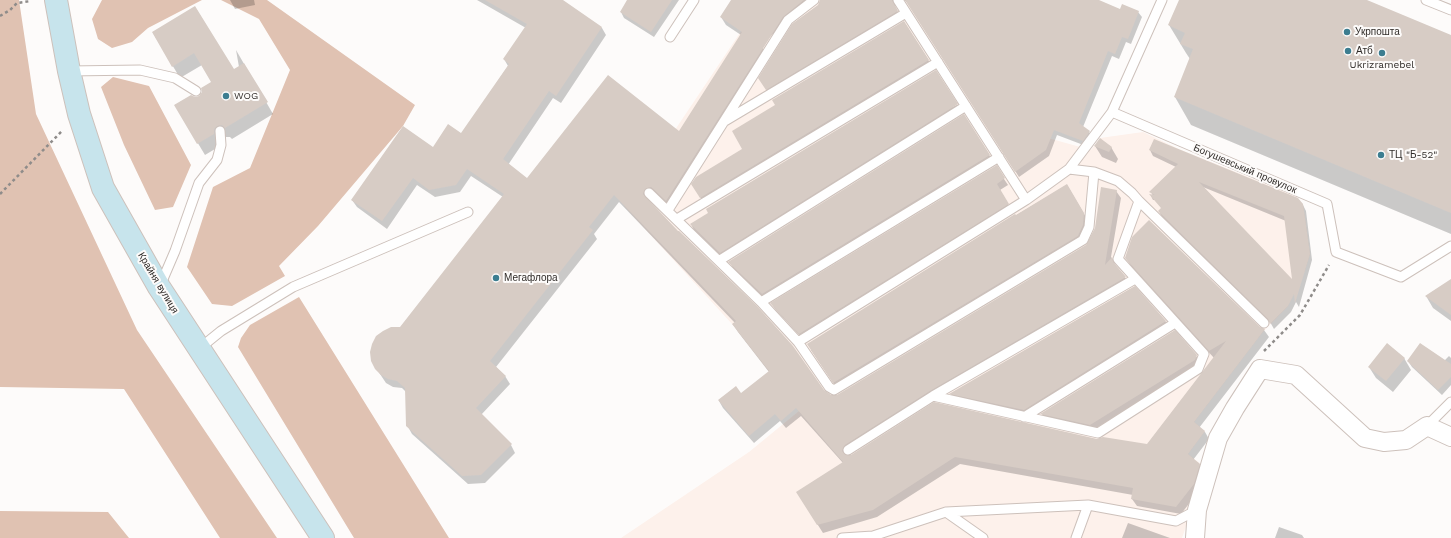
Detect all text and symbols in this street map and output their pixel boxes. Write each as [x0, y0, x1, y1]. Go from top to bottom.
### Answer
place label: Укрпошта [1355, 26, 1400, 38]
marker: Укрпошта [1342, 27, 1352, 37]
place label: Атб [1356, 45, 1373, 57]
marker: Атб [1343, 46, 1353, 56]
marker: Ukrizramebel [1377, 48, 1387, 58]
place label: Ukrizramebel [1350, 59, 1414, 71]
place label: WOG [234, 90, 258, 102]
marker: WOG [221, 91, 231, 101]
street label: Богушевський провулок [1192, 142, 1298, 196]
place label: ТЦ "Б-52" [1389, 149, 1437, 161]
marker: ТЦ "Б-52" [1376, 150, 1386, 160]
street label: Крайня вулиця [135, 250, 181, 316]
place label: Мегафлора [504, 272, 558, 284]
marker: Мегафлора [491, 273, 501, 283]

